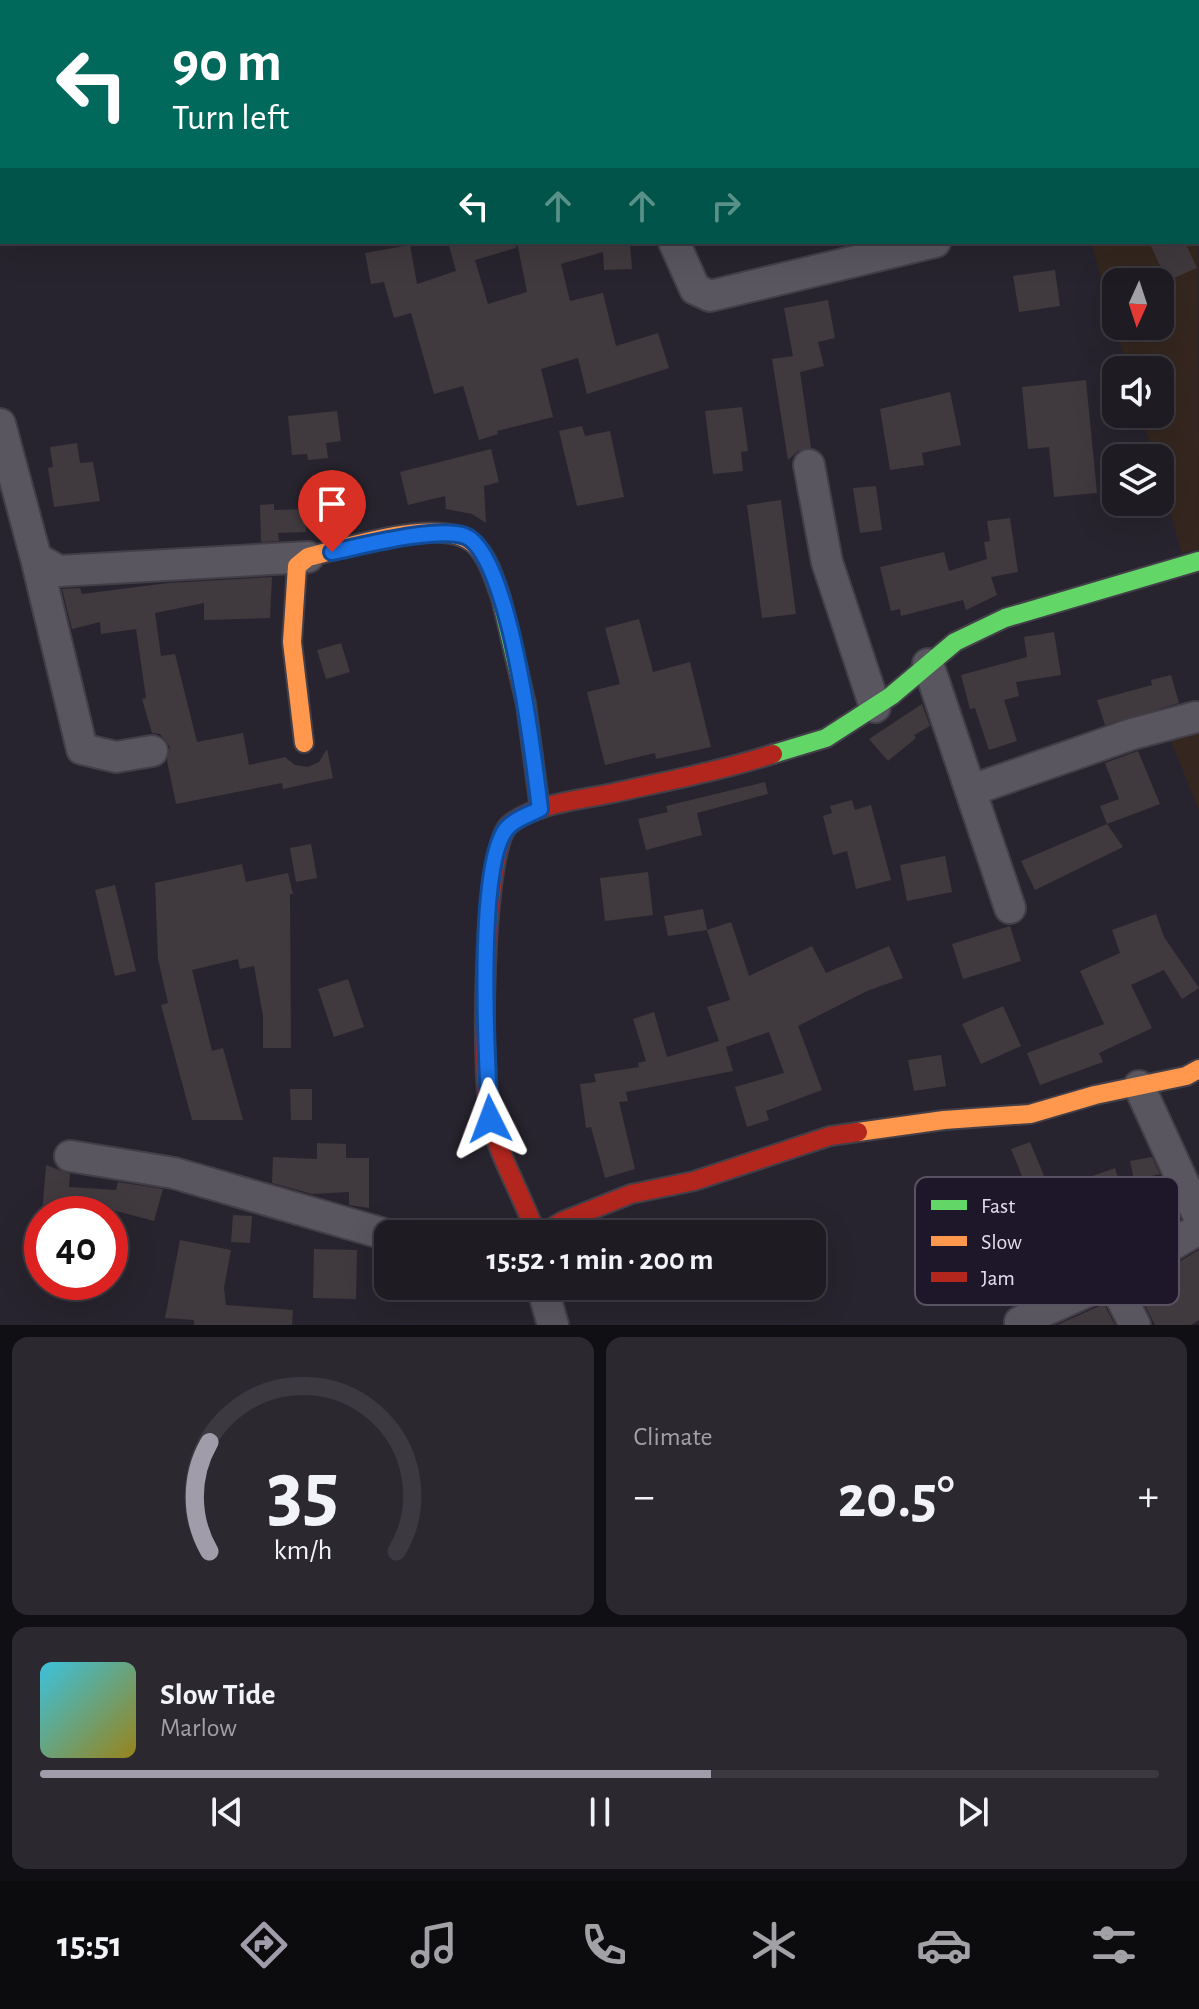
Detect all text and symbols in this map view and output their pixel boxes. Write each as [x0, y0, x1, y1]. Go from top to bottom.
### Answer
icon: left [40, 32, 144, 136]
text: 90 m [172, 35, 282, 91]
text: Turn left [172, 100, 289, 136]
icon: left [452, 184, 496, 228]
icon: ahead [536, 184, 580, 228]
icon: ahead [620, 184, 664, 228]
icon: right [704, 184, 748, 228]
north arrow [1102, 268, 1174, 340]
map controls [1102, 268, 1174, 516]
button: sound [1102, 356, 1174, 428]
button: layers [1102, 444, 1174, 516]
pin [298, 470, 366, 552]
icon: arrive [310, 482, 354, 526]
position arrow [448, 1077, 532, 1161]
legend [915, 1177, 1179, 1305]
text: Fast [981, 1195, 1015, 1217]
speed limit sign: 40 [24, 1196, 128, 1300]
text: Slow [981, 1231, 1022, 1253]
text: 15:52 · 1 min · 200 m [487, 1245, 713, 1275]
text: Jam [981, 1267, 1015, 1289]
text: Climate [634, 1424, 712, 1450]
text: 35 [267, 1451, 339, 1535]
text: 20.5° [838, 1468, 955, 1528]
text: − [634, 1475, 655, 1519]
text: + [1138, 1475, 1159, 1519]
text: km/h [273, 1536, 332, 1565]
text: Slow Tide [160, 1680, 275, 1710]
text: Marlow [160, 1715, 237, 1741]
icon: previous [205, 1790, 249, 1834]
icon: pause [578, 1790, 622, 1834]
icon: next [951, 1790, 995, 1834]
icon: directions [236, 1917, 292, 1973]
icon: music [406, 1917, 462, 1973]
icon: phone [576, 1917, 632, 1973]
icon: climate [746, 1917, 802, 1973]
icon: car [916, 1917, 972, 1973]
icon: filters [1086, 1917, 1142, 1973]
text: 15:51 [57, 1927, 122, 1963]

